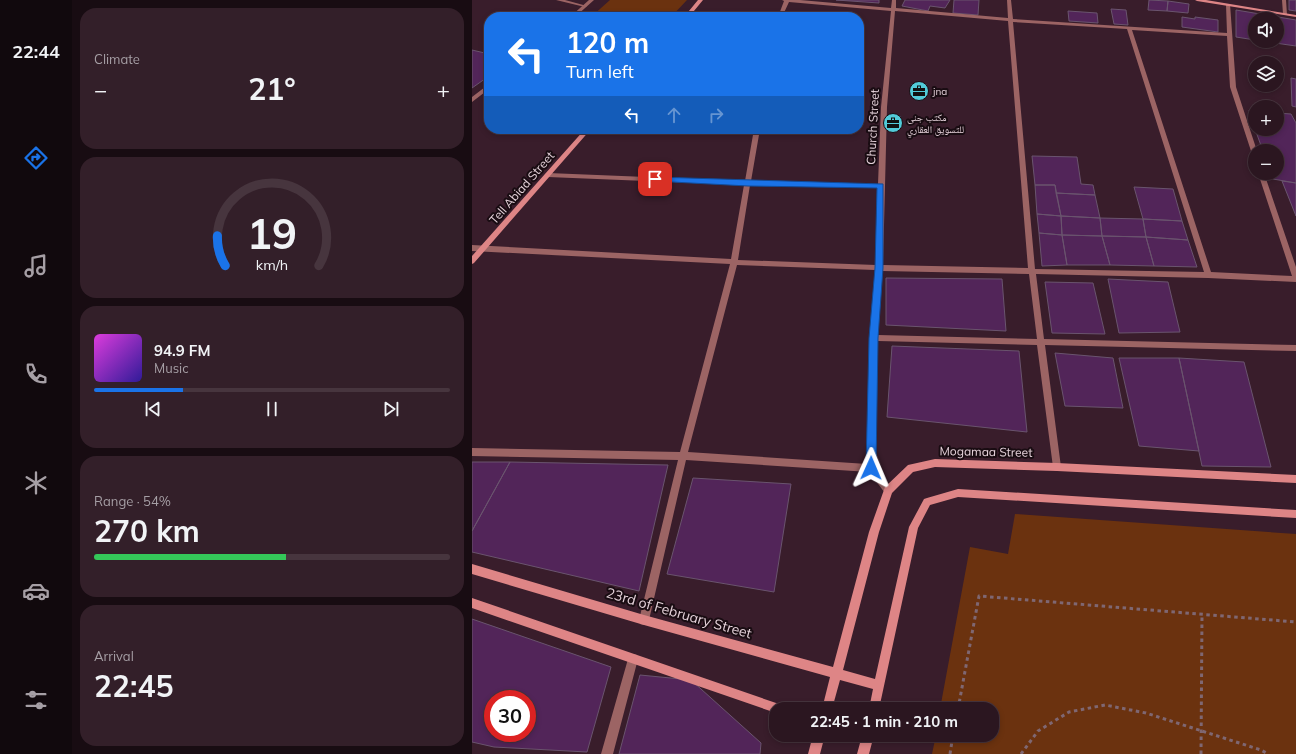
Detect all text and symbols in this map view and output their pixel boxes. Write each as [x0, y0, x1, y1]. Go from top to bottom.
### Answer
map controls [1248, 12, 1284, 180]
button: sound [1248, 12, 1284, 48]
text: 120 m [566, 25, 649, 60]
icon: left [500, 28, 552, 80]
text: 22:44 [12, 40, 60, 63]
text: Climate [94, 51, 140, 67]
button: layers [1248, 56, 1284, 92]
text: Turn left [566, 60, 634, 83]
text: 21° [248, 70, 296, 108]
text: − [94, 76, 107, 104]
text: + [437, 76, 450, 104]
office icon: jna [908, 80, 930, 102]
place label: jna [932, 85, 947, 98]
street label: Church Street [863, 89, 882, 165]
button: + [1248, 100, 1284, 136]
icon: left [621, 104, 643, 126]
icon: ahead [663, 104, 685, 126]
icon: right [705, 104, 727, 126]
place label: مكتب جنى للتسويق العقاري [907, 111, 964, 138]
office icon: مكتب جنى للتسويق العقاري [882, 112, 904, 134]
icon: directions [22, 144, 50, 172]
button: − [1248, 144, 1284, 180]
street label: Tell Abiad Street [486, 148, 557, 227]
pin [638, 162, 672, 196]
icon: arrive [644, 168, 666, 190]
text: 19 [247, 207, 297, 259]
icon: music [22, 252, 50, 280]
text: km/h [256, 255, 288, 273]
text: 94.9 FM [154, 341, 210, 360]
icon: phone [22, 360, 50, 388]
text: Music [154, 360, 189, 376]
icon: previous [142, 398, 164, 420]
icon: pause [261, 398, 283, 420]
icon: next [380, 398, 402, 420]
street label: Mogamaa Street [939, 443, 1033, 460]
position arrow [850, 447, 892, 489]
icon: climate [22, 469, 50, 497]
text: Range · 54% [94, 493, 171, 509]
text: 270 km [94, 512, 200, 550]
icon: car [22, 577, 50, 605]
street label: 23rd of February Street [604, 584, 754, 642]
text: Arrival [94, 648, 134, 664]
text: 22:45 [94, 667, 173, 705]
icon: filters [22, 686, 50, 714]
speed limit sign: 30 [484, 690, 536, 742]
text: 22:45 · 1 min · 210 m [810, 712, 958, 731]

